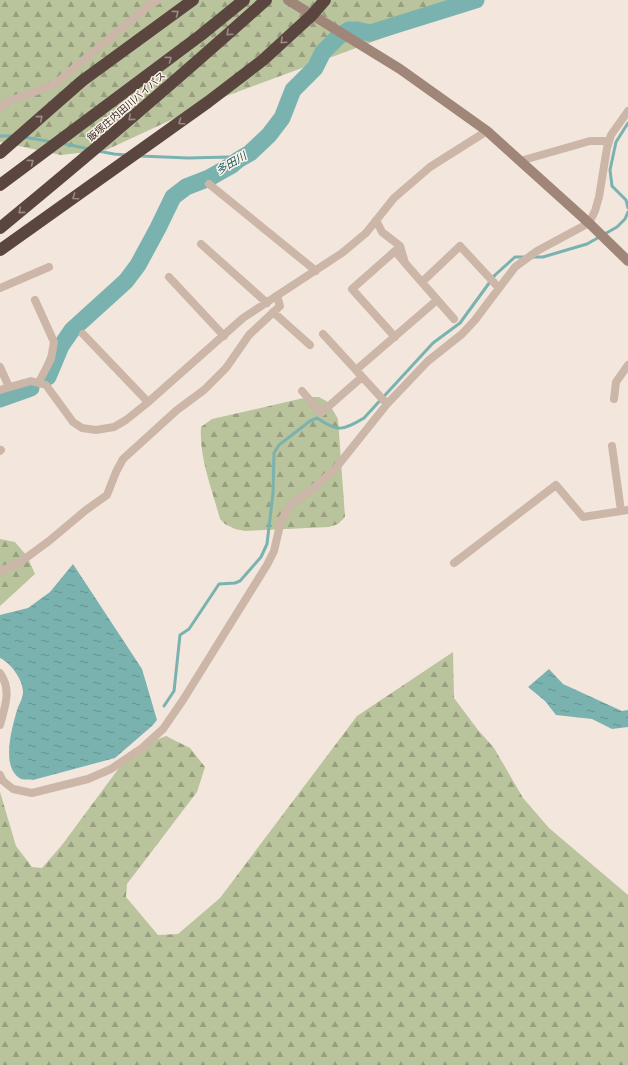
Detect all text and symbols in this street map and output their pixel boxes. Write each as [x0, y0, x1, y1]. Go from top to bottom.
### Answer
one-way arrow [171, 10, 178, 17]
one-way arrow [226, 28, 234, 36]
one-way arrow [281, 36, 288, 43]
one-way arrow [165, 57, 172, 64]
street label: 飯塚庄内田川バイパス [85, 69, 168, 143]
one-way arrow [128, 114, 136, 121]
one-way arrow [35, 115, 43, 122]
one-way arrow [179, 117, 186, 124]
water label: 多田川 [214, 149, 250, 177]
one-way arrow [27, 160, 34, 167]
one-way arrow [73, 192, 80, 199]
one-way arrow [18, 207, 25, 214]

